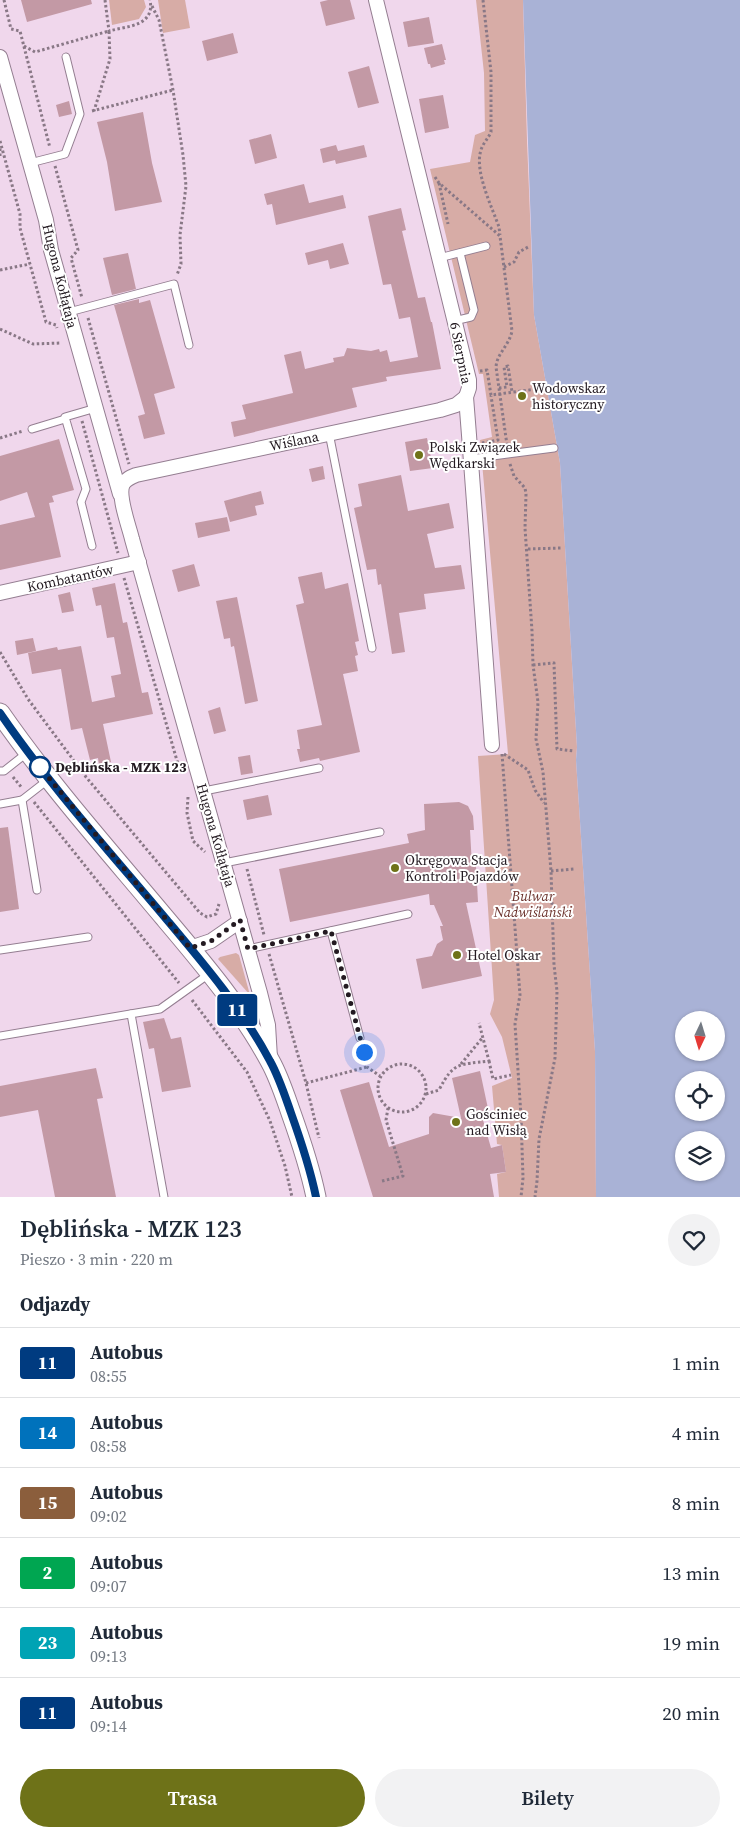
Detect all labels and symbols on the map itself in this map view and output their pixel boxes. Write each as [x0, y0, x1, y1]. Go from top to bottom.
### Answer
street label: Hugona Kołłątaja [37, 222, 83, 331]
street label: 6 Sierpnia [445, 320, 477, 386]
place label: Wodowskaz historyczny [532, 378, 606, 414]
marker: Wodowskaz historyczny [516, 390, 528, 402]
street label: Wiślana [267, 426, 321, 456]
place label: Polski Związek Wędkarski [429, 437, 520, 473]
marker: Polski Związek Wędkarski [413, 449, 425, 461]
street label: Kombatantów [25, 559, 115, 597]
marker: Dęblińska - MZK 123 [29, 756, 51, 778]
place label: Dęblińska - MZK 123 [55, 757, 187, 777]
street label: Hugona Kołłątaja [192, 781, 241, 890]
place label: Okręgowa Stacja Kontroli Pojazdów [405, 850, 519, 886]
marker: Okręgowa Stacja Kontroli Pojazdów [389, 862, 401, 874]
park label: Bulwar Nadwiślański [493, 886, 573, 922]
place label: Hotel Oskar [467, 945, 541, 965]
marker: Hotel Oskar [451, 949, 463, 961]
line badge: 11 [214, 994, 260, 1026]
north arrow [675, 1011, 725, 1061]
your location [352, 1040, 377, 1065]
place label: Gościniec nad Wisłą [466, 1104, 528, 1140]
marker: Gościniec nad Wisłą [450, 1116, 462, 1128]

